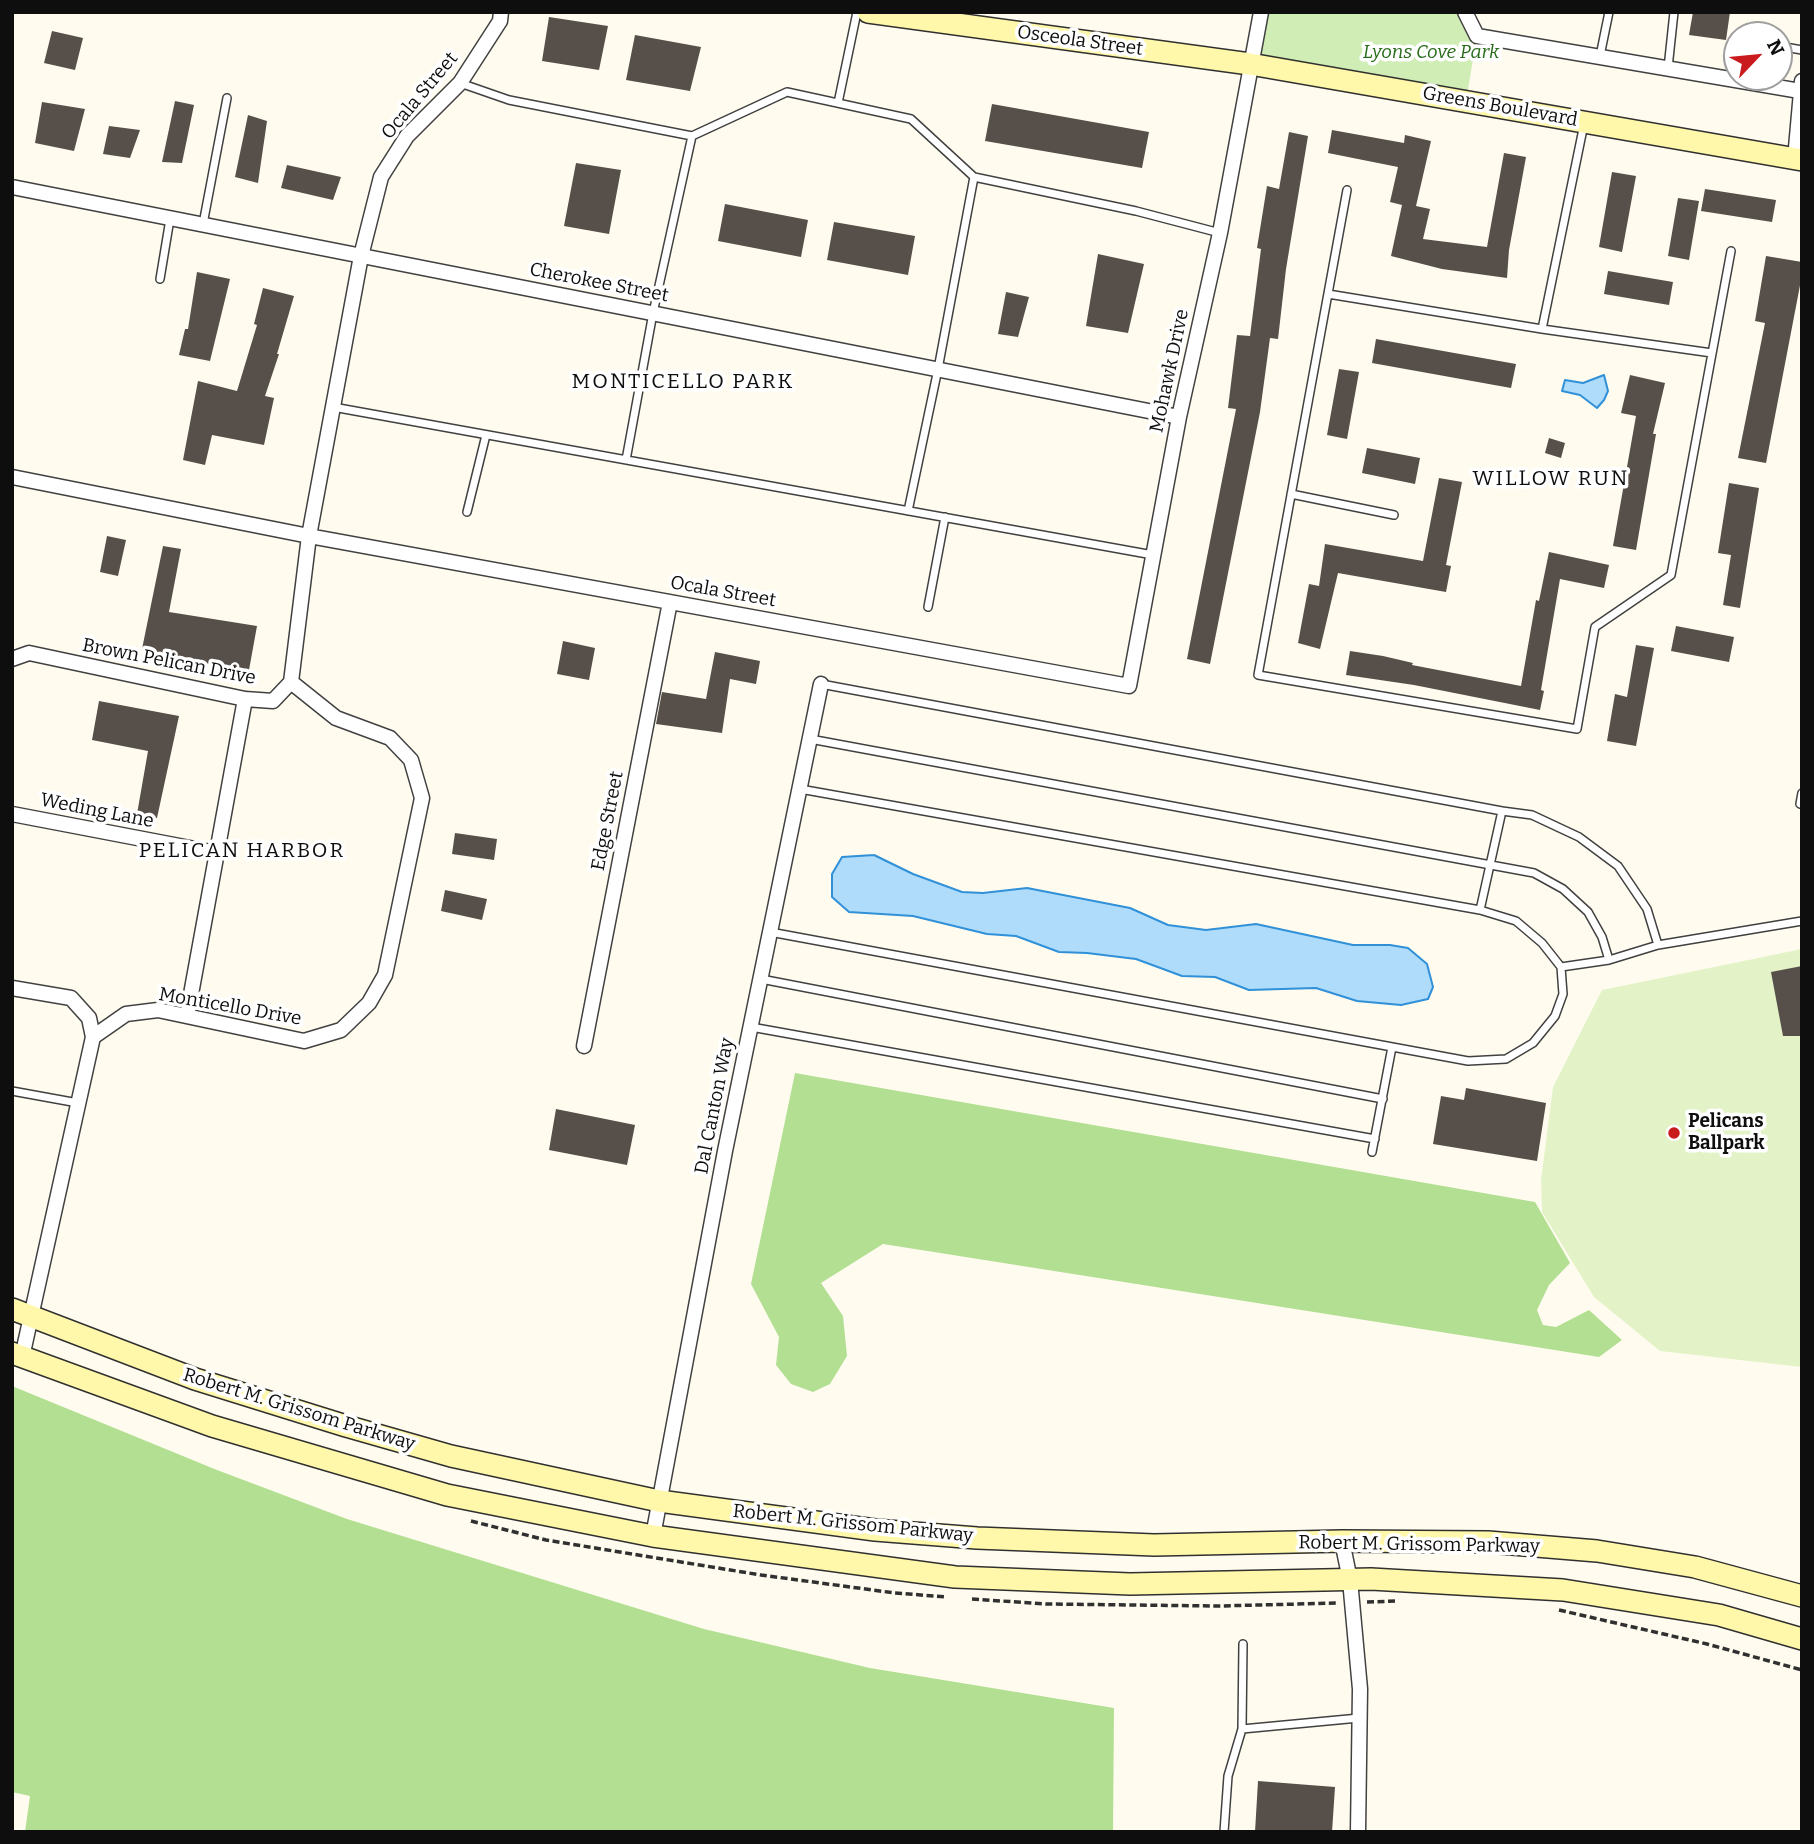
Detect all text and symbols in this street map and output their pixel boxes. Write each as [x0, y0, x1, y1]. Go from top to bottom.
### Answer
street label: Osceola Street [1016, 21, 1144, 61]
north arrow [1723, 21, 1793, 91]
text: N [1762, 36, 1789, 59]
park label: Lyons Cove Park [1363, 42, 1499, 64]
street label: Ocala Street [377, 48, 463, 144]
street label: Greens Boulevard [1421, 82, 1579, 132]
street label: Cherokee Street [528, 258, 670, 308]
street label: Mohawk Drive [1146, 307, 1194, 435]
district label: MONTICELLO PARK [573, 369, 793, 395]
district label: WILLOW RUN [1474, 466, 1628, 492]
street label: Ocala Street [668, 571, 778, 613]
street label: Brown Pelican Drive [80, 634, 258, 690]
street label: Edge Street [587, 769, 629, 873]
street label: Weding Lane [38, 789, 156, 833]
district label: PELICAN HARBOR [140, 838, 344, 864]
street label: Monticello Drive [157, 983, 303, 1031]
street label: Dal Canton Way [691, 1036, 739, 1176]
place label: Pelicans Ballpark [1688, 1111, 1765, 1155]
marker: Pelicans Ballpark [1666, 1125, 1682, 1141]
street label: Robert M. Grissom Parkway [180, 1364, 418, 1456]
street label: Robert M. Grissom Parkway [732, 1500, 974, 1548]
street label: Robert M. Grissom Parkway [1298, 1531, 1540, 1559]

